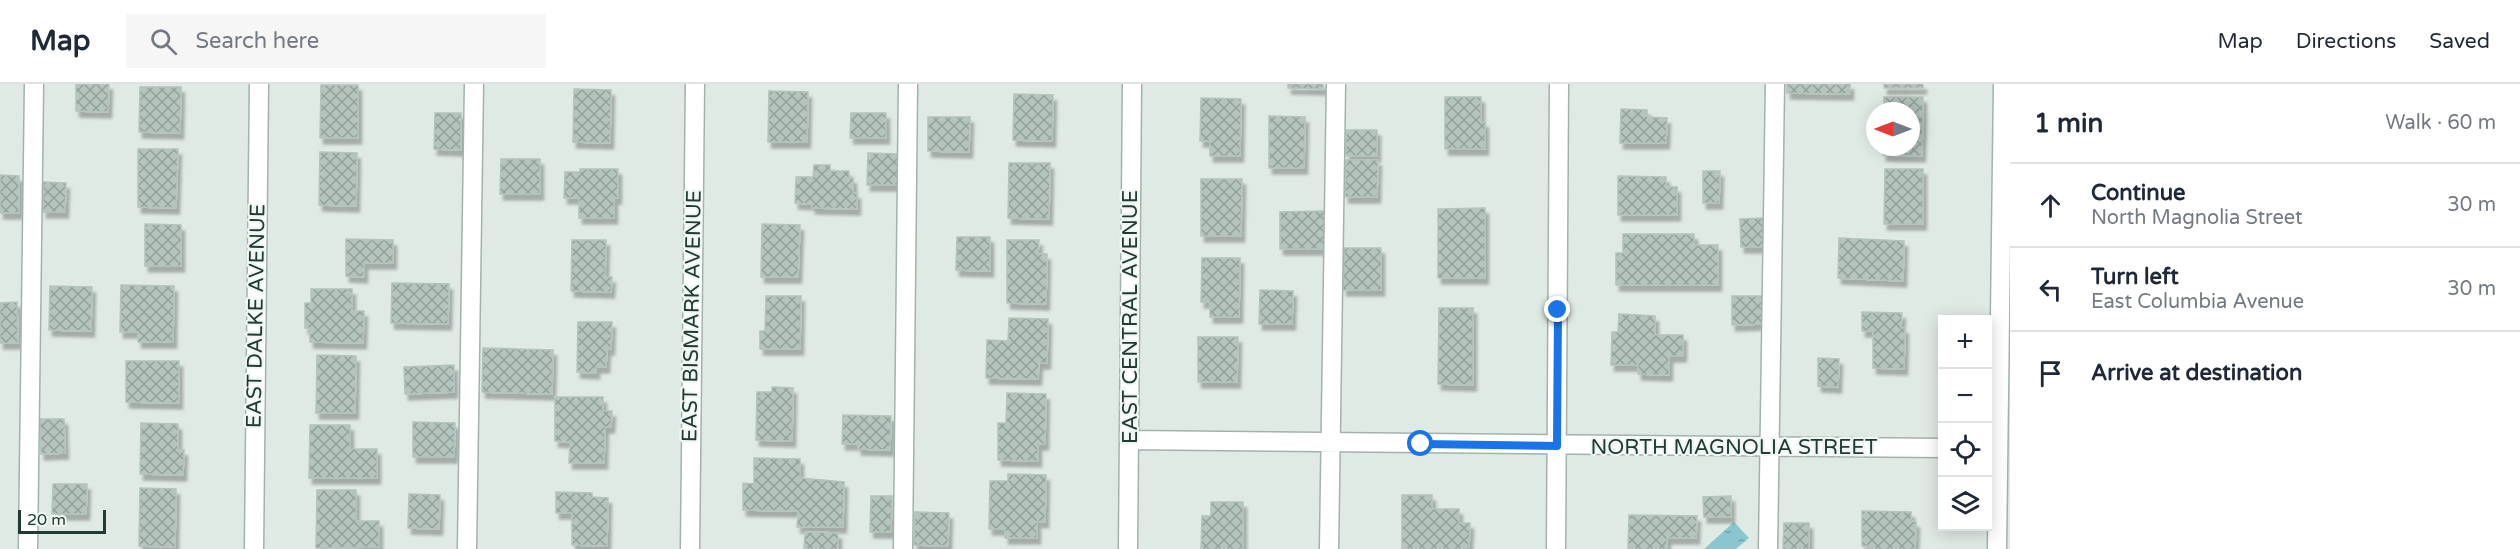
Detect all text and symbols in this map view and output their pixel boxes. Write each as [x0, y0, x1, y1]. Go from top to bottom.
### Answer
search box [126, 14, 546, 68]
text: Map [30, 24, 90, 58]
icon: search [147, 25, 180, 58]
text: Search here [195, 28, 319, 54]
text: Map [2217, 29, 2263, 54]
text: Directions [2296, 29, 2396, 54]
text: Saved [2429, 29, 2490, 54]
north arrow [1866, 102, 1920, 156]
text: 1 min [2034, 108, 2103, 139]
text: Walk · 60 m [2385, 111, 2496, 135]
text: Continue [2091, 180, 2186, 206]
icon: ahead [2034, 189, 2067, 222]
street label: EAST BISMARK AVENUE [677, 190, 707, 442]
street label: EAST CENTRAL AVENUE [1118, 190, 1143, 444]
text: 30 m [2447, 193, 2496, 217]
street label: EAST DALKE AVENUE [242, 204, 270, 428]
text: North Magnolia Street [2091, 206, 2303, 230]
text: Turn left [2091, 264, 2179, 290]
icon: left [2034, 273, 2067, 306]
text: 30 m [2447, 277, 2496, 301]
text: East Columbia Avenue [2091, 290, 2304, 314]
route end [1544, 296, 1570, 322]
map controls [1938, 315, 1992, 531]
button: + [1938, 315, 1992, 369]
icon: arrive [2034, 357, 2067, 390]
text: Arrive at destination [2091, 360, 2302, 386]
button: − [1938, 369, 1992, 423]
button: locate [1938, 423, 1992, 477]
route start [1407, 430, 1433, 456]
street label: NORTH MAGNOLIA STREET [1590, 435, 1878, 460]
button: layers [1938, 477, 1992, 531]
scale bar [18, 507, 106, 534]
text: 20 m [27, 510, 66, 530]

